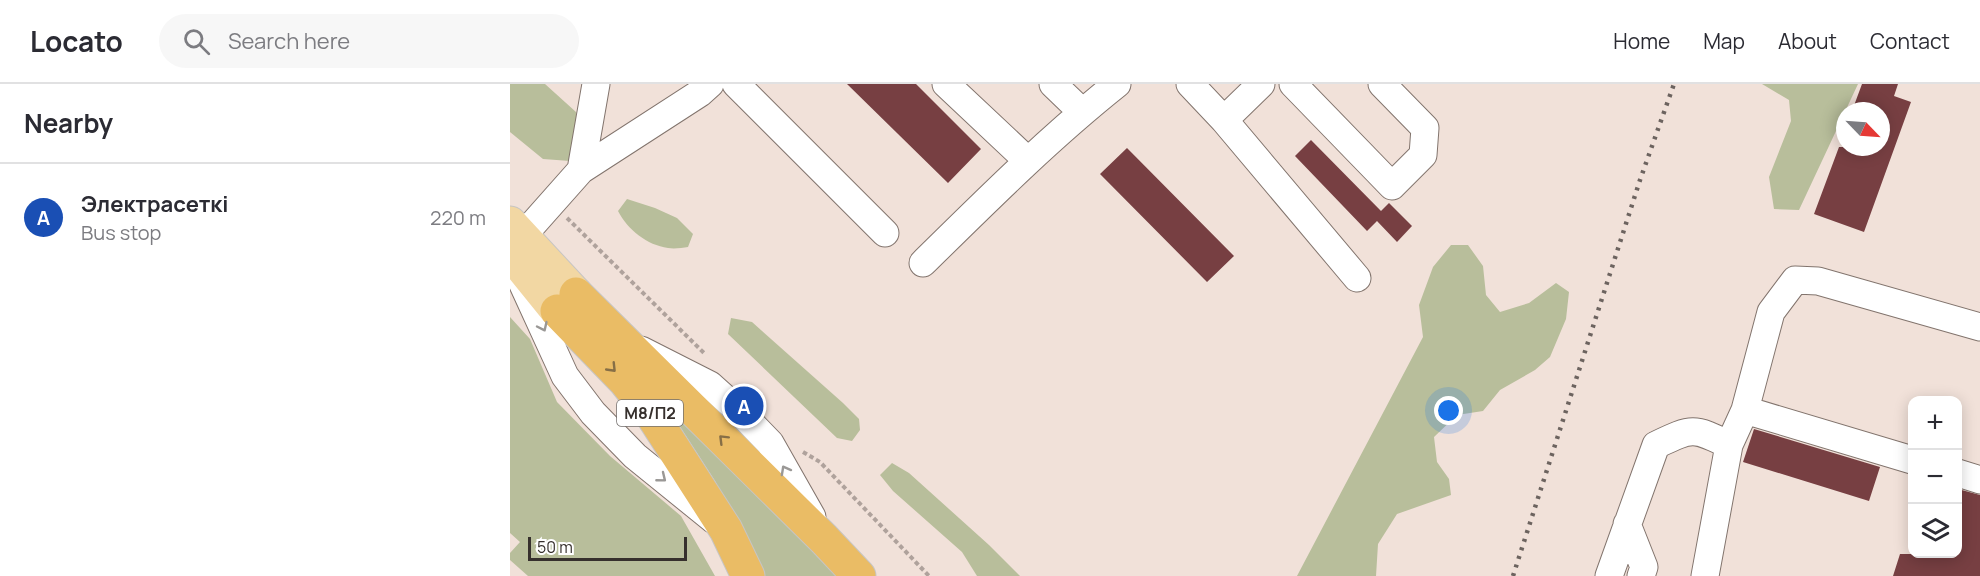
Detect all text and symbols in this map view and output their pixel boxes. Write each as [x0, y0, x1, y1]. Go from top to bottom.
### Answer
search box [159, 14, 579, 68]
text: Locato [30, 22, 123, 60]
icon: search [180, 25, 213, 58]
text: Search here [228, 26, 350, 56]
text: Home [1613, 27, 1670, 55]
text: Map [1703, 27, 1745, 55]
text: About [1778, 27, 1837, 55]
text: Contact [1870, 27, 1950, 55]
north arrow [1836, 102, 1890, 156]
text: Nearby [24, 105, 113, 141]
text: Электрасеткі [81, 189, 228, 219]
text: A [37, 204, 50, 231]
text: 220 m [430, 204, 486, 231]
text: Bus stop [81, 219, 161, 246]
one-way arrow [535, 321, 547, 332]
one-way arrow [605, 361, 616, 372]
pin: A [724, 384, 764, 428]
your location [1434, 396, 1463, 425]
map controls [1908, 396, 1962, 558]
button: + [1908, 396, 1962, 450]
road number: М8/П2 [617, 400, 683, 426]
one-way arrow [719, 436, 730, 447]
button: − [1908, 450, 1962, 504]
one-way arrow [781, 466, 792, 476]
one-way arrow [655, 471, 666, 482]
button: layers [1908, 504, 1962, 558]
scale bar [528, 534, 687, 562]
text: 50 m [537, 536, 573, 558]

